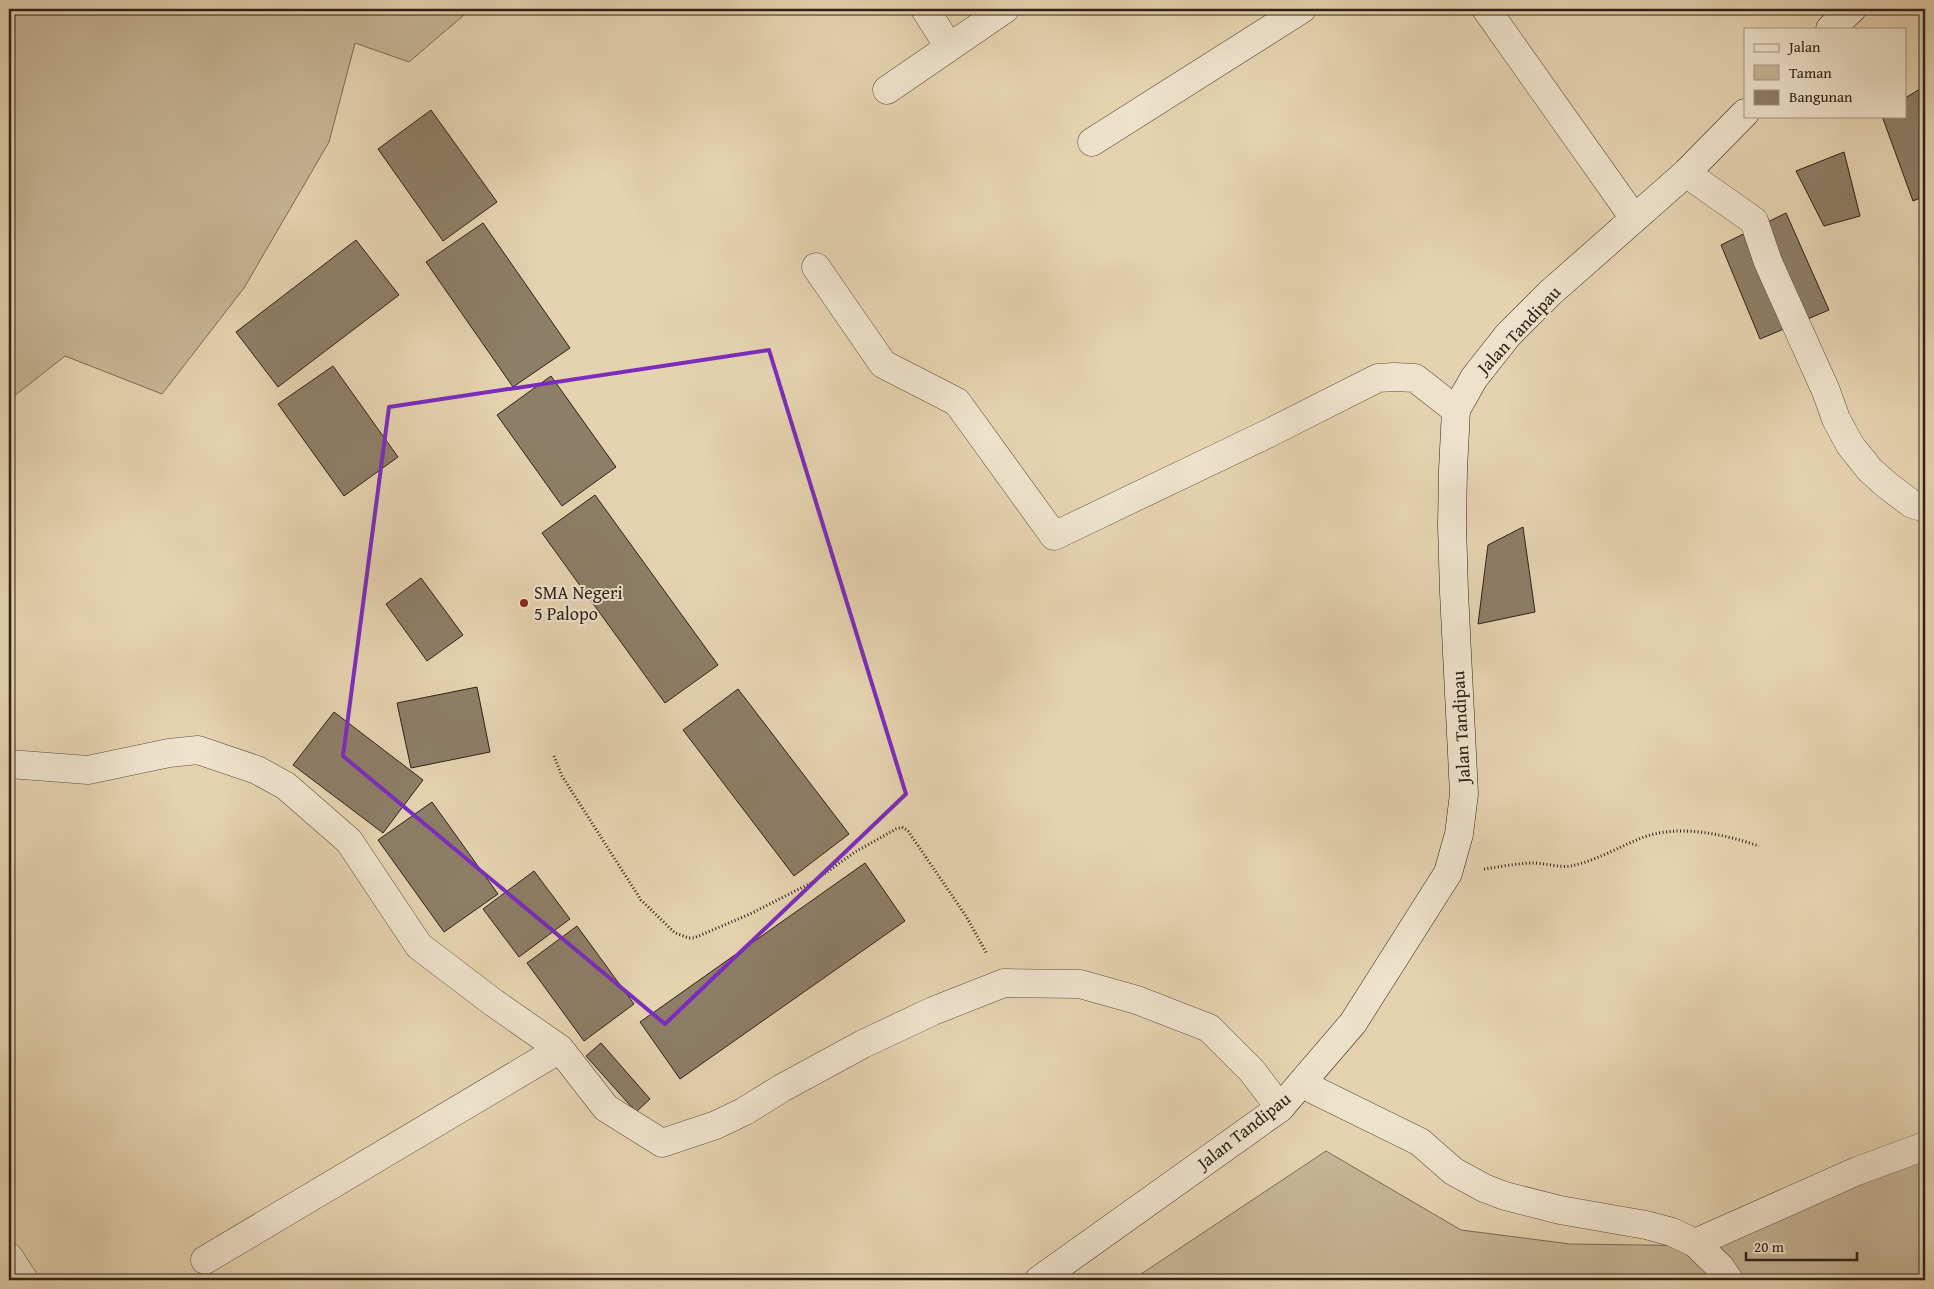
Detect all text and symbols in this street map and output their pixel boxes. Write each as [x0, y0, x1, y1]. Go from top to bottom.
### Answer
legend [1744, 28, 1906, 118]
text: Jalan [1787, 36, 1821, 57]
text: Taman [1789, 62, 1832, 83]
text: Bangunan [1789, 86, 1853, 107]
street label: Jalan Tandipau [1469, 279, 1567, 381]
place label: SMA Negeri 5 Palopo [534, 579, 623, 627]
marker: SMA Negeri 5 Palopo [518, 597, 530, 609]
street label: Jalan Tandipau [1444, 670, 1477, 786]
street label: Jalan Tandipau [1190, 1085, 1297, 1177]
scale bar [1746, 1229, 1858, 1261]
text: 20 m [1754, 1236, 1785, 1257]

